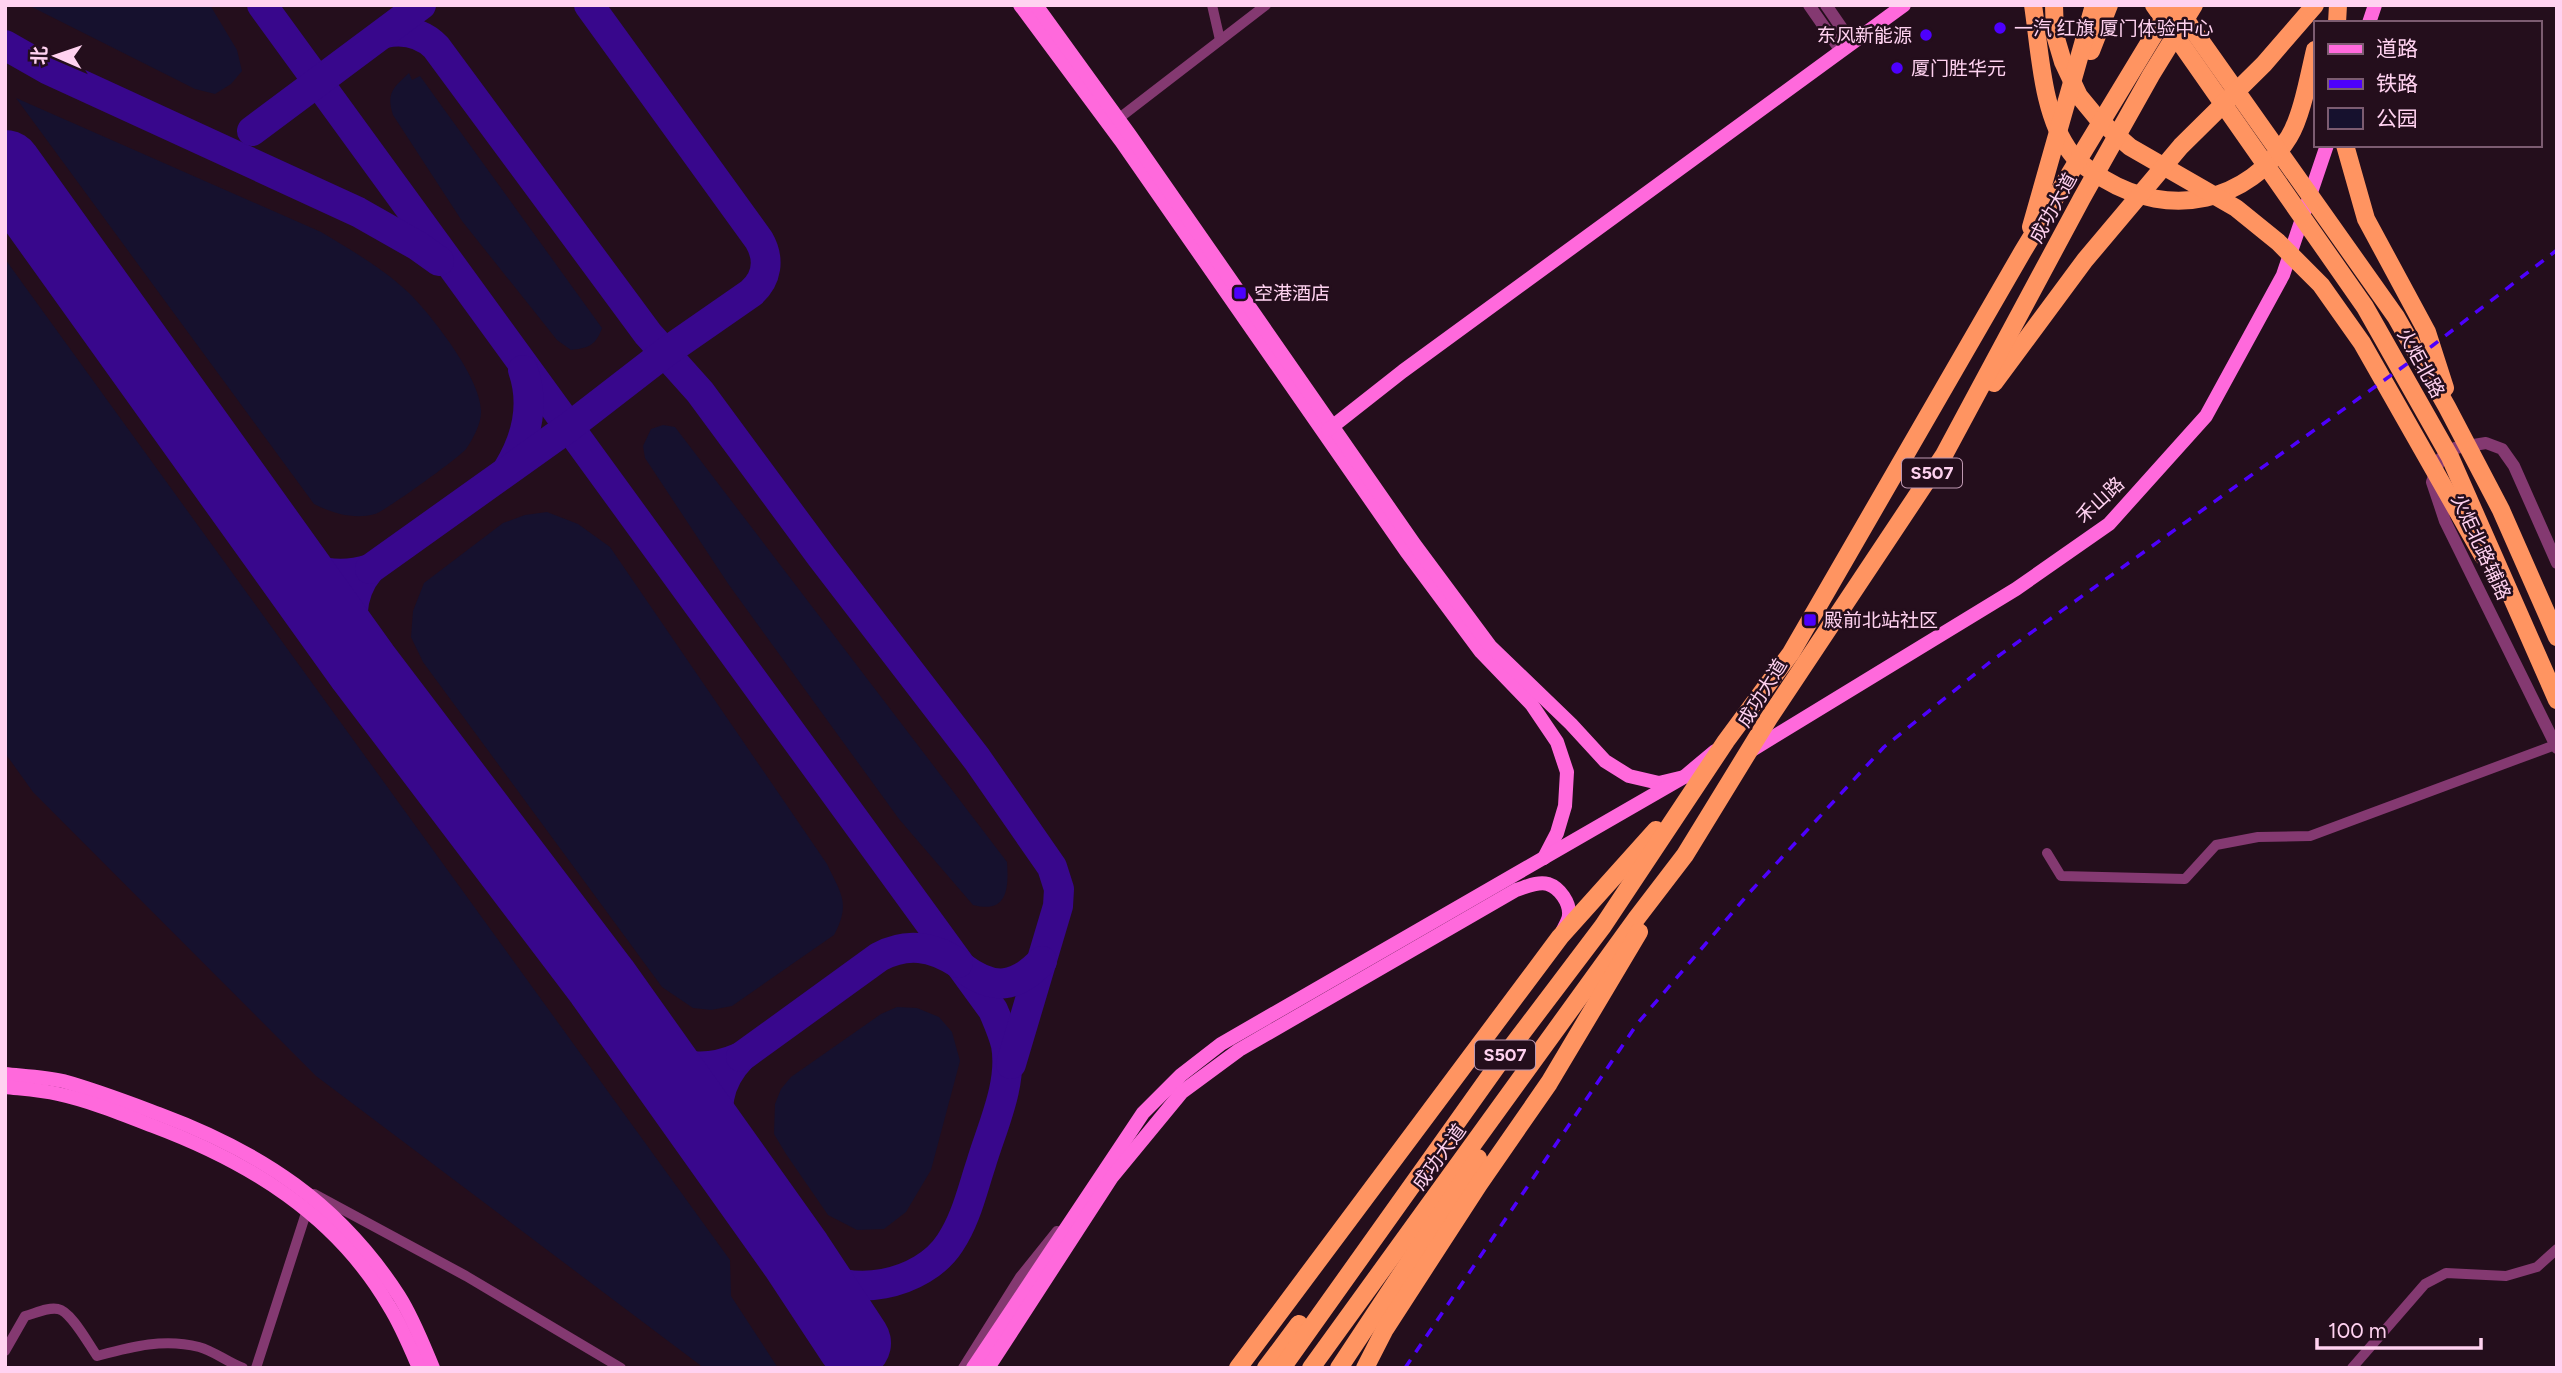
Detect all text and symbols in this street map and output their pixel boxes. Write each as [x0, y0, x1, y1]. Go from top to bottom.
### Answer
place label: 一汽 红旗 厦门体验中心 [2014, 17, 2213, 40]
marker: 一汽 红旗 厦门体验中心 [1992, 20, 2008, 36]
north arrow [21, 21, 91, 91]
legend [2314, 21, 2541, 147]
place label: 东风新能源 [1817, 24, 1912, 47]
marker: 东风新能源 [1918, 27, 1934, 43]
text: 道路 [2376, 36, 2418, 61]
text: 北 [28, 46, 51, 65]
place label: 厦门胜华元 [1911, 57, 2006, 80]
marker: 厦门胜华元 [1889, 60, 1905, 76]
text: 铁路 [2376, 71, 2418, 96]
text: 公园 [2376, 106, 2418, 131]
street label: 成功大道 [2025, 169, 2081, 247]
place label: 空港酒店 [1254, 282, 1330, 305]
marker: 空港酒店 [1232, 285, 1248, 301]
street label: 火炬北路 [2393, 324, 2449, 402]
road number: S507 [1902, 458, 1962, 488]
street label: 禾山路 [2071, 472, 2129, 528]
street label: 火炬北路辅路 [2446, 490, 2516, 604]
place label: 殿前北站社区 [1824, 609, 1938, 632]
marker: 殿前北站社区 [1802, 612, 1818, 628]
street label: 成功大道 [1732, 655, 1792, 731]
road number: S507 [1475, 1040, 1535, 1070]
street label: 成功大道 [1407, 1119, 1471, 1195]
scale bar [2317, 1306, 2482, 1350]
text: 100 m [2328, 1318, 2387, 1343]

